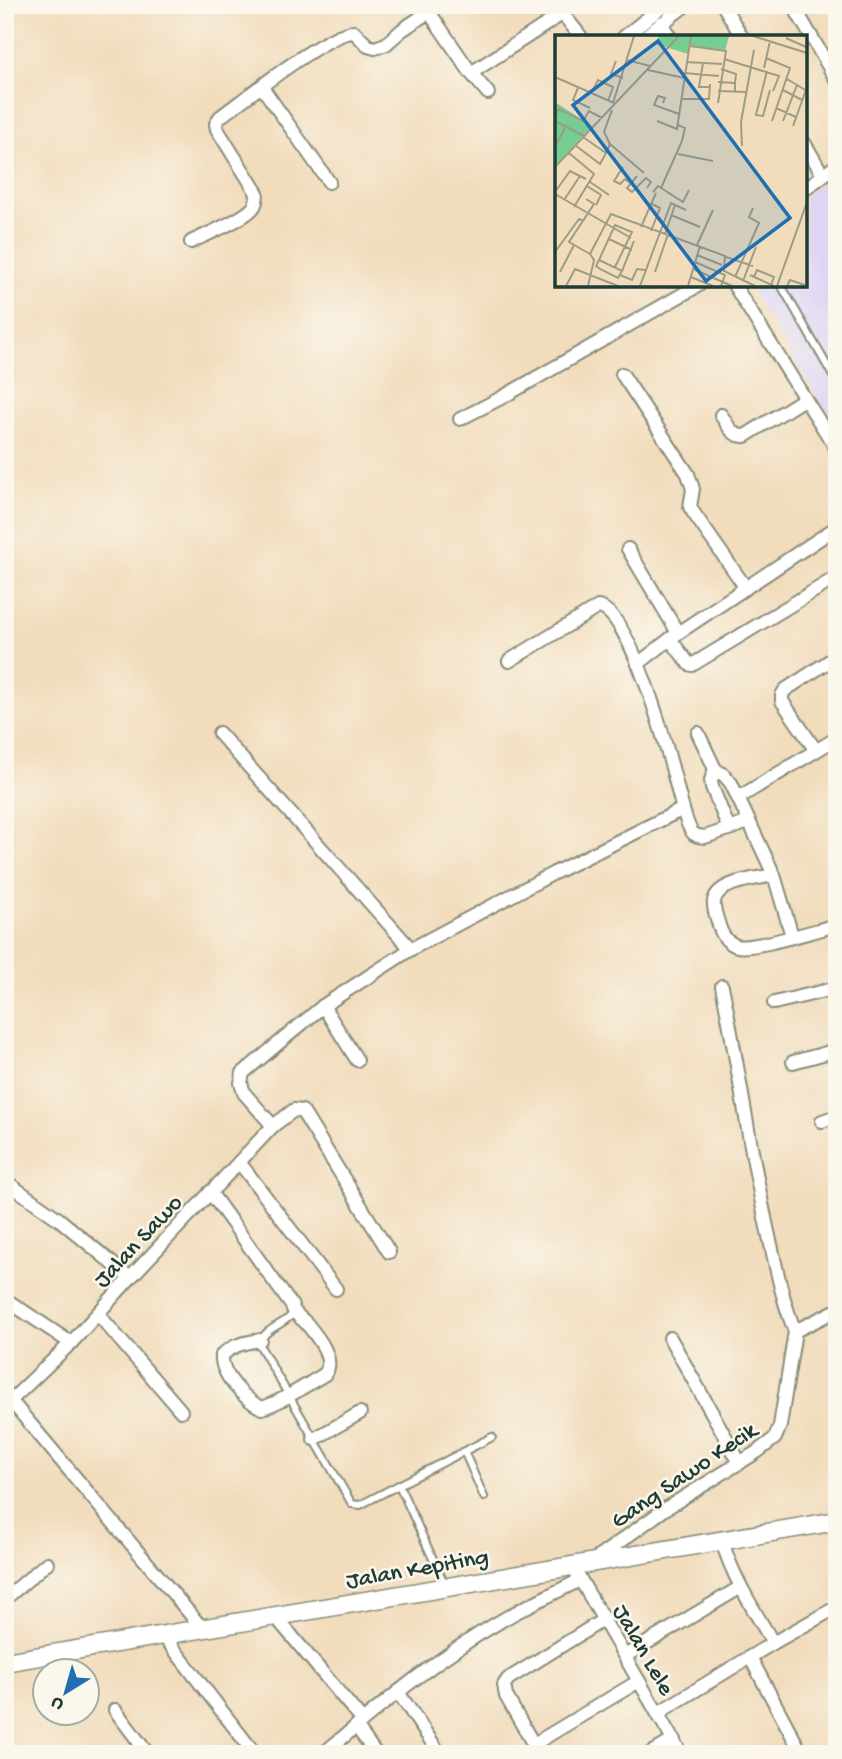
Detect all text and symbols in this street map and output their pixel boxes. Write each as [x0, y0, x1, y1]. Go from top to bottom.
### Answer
inset map [555, 35, 807, 287]
street label: Jalan Sawo [89, 1190, 190, 1295]
street label: Gang Sawo Kecik [606, 1416, 765, 1536]
street label: Jalan Kepiting [344, 1544, 491, 1597]
street label: Jalan Lele [604, 1600, 680, 1702]
north arrow [32, 1658, 102, 1728]
text: U [47, 1690, 69, 1715]

